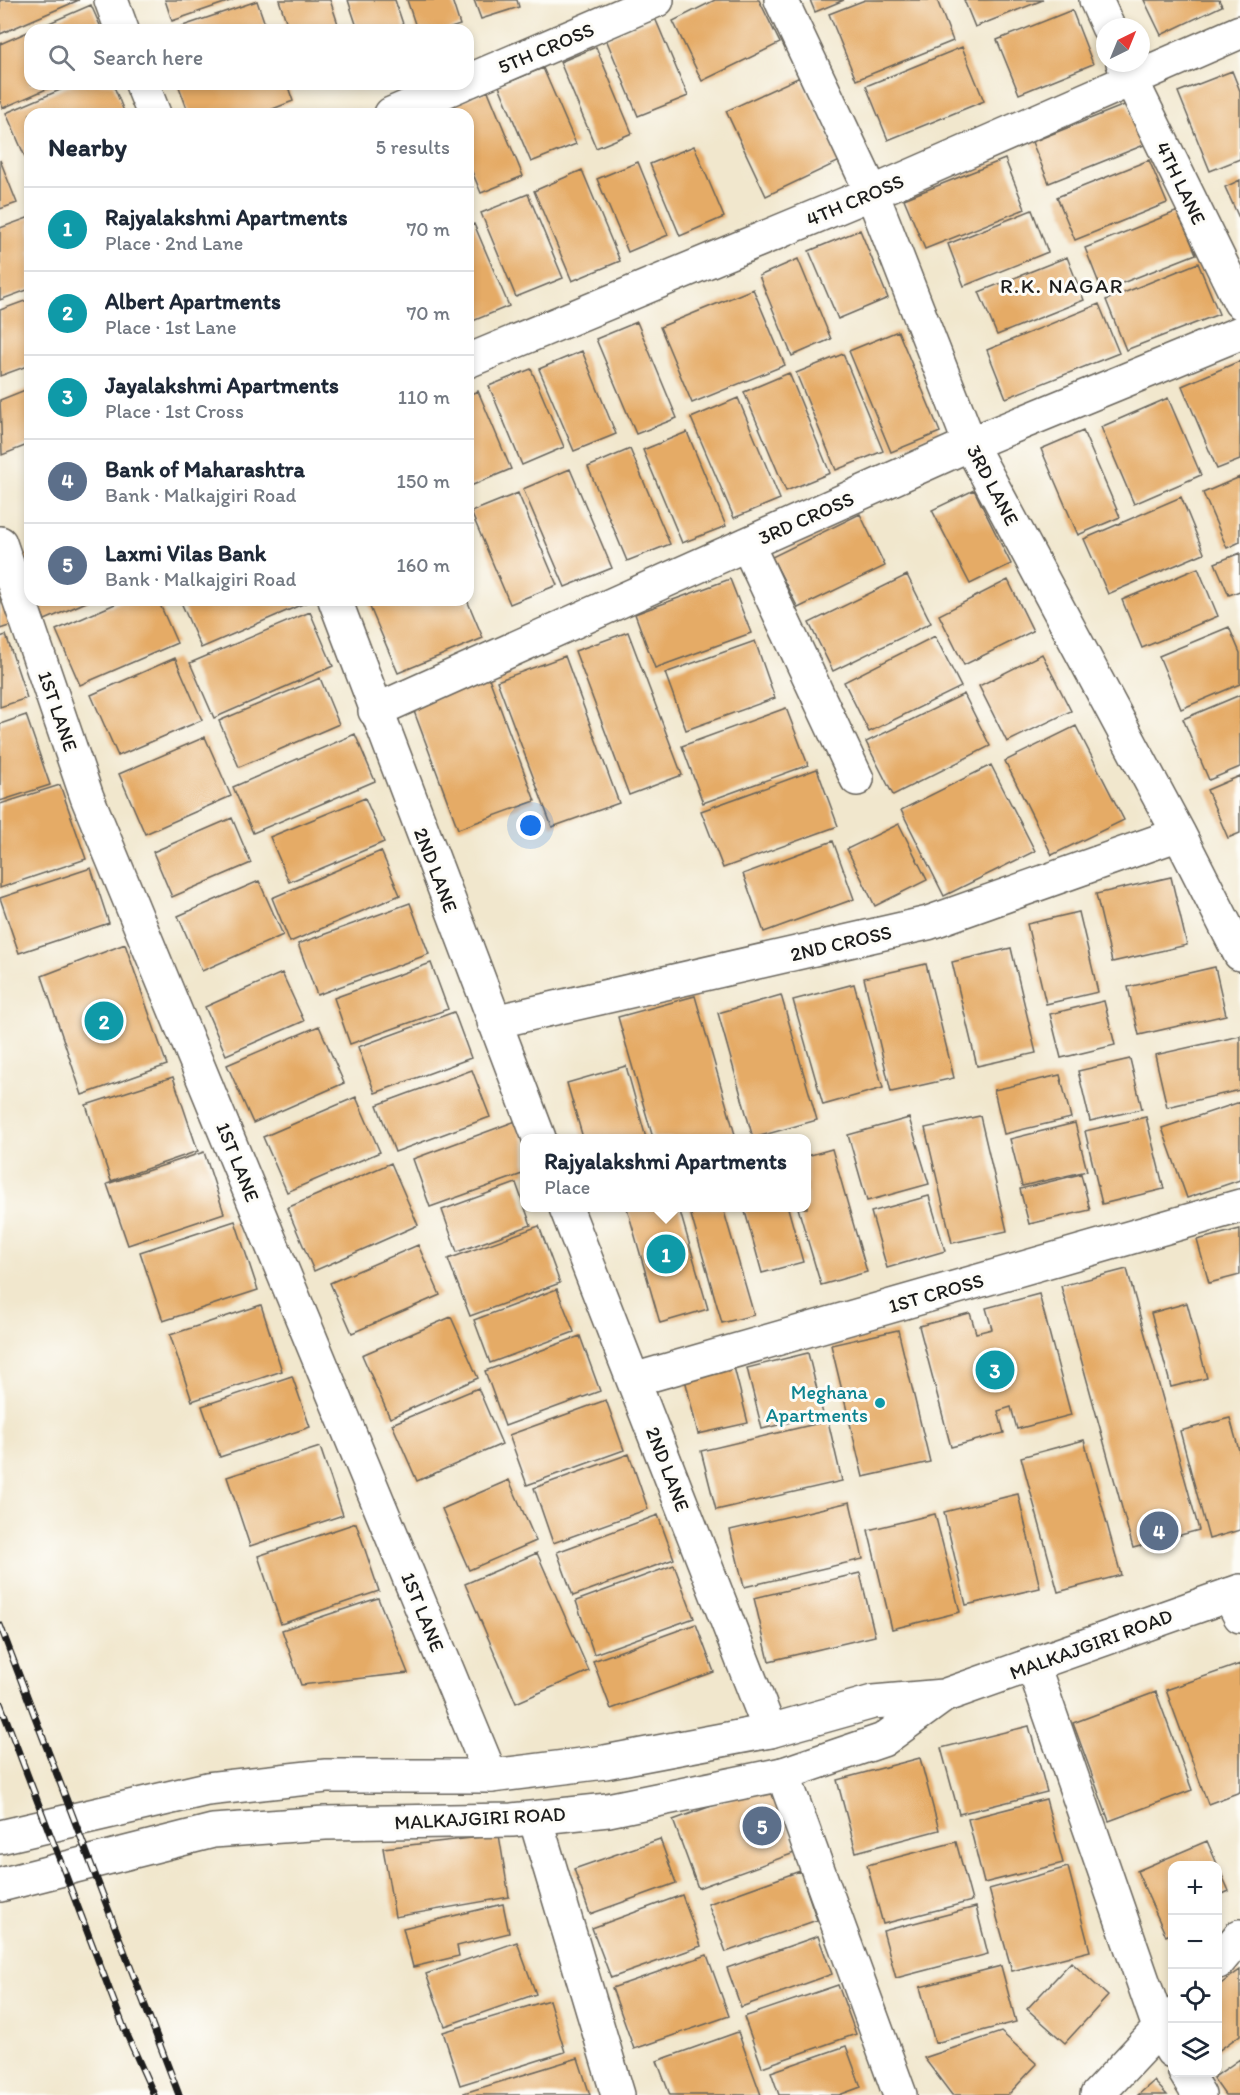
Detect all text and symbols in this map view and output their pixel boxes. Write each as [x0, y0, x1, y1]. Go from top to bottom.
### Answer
street label: 5TH CROSS [494, 17, 598, 79]
north arrow [1096, 18, 1150, 72]
search box [24, 24, 474, 90]
icon: search [45, 41, 78, 74]
text: Search here [93, 44, 203, 71]
text: Nearby [48, 131, 127, 163]
text: 5 results [376, 135, 450, 159]
street label: 4TH LANE [1151, 138, 1211, 228]
street label: 4TH CROSS [803, 169, 907, 231]
text: Rajyalakshmi Apartments [105, 204, 348, 231]
text: 1 [63, 217, 72, 241]
text: 70 m [406, 217, 450, 241]
text: Place · 2nd Lane [105, 231, 243, 255]
district label: R.K. NAGAR [1000, 273, 1124, 298]
text: Albert Apartments [105, 288, 281, 315]
text: 2 [62, 301, 73, 325]
text: 70 m [406, 301, 450, 325]
text: Place · 1st Lane [105, 315, 236, 339]
text: Jayalakshmi Apartments [105, 372, 339, 399]
text: 3 [62, 385, 73, 409]
text: 110 m [398, 385, 450, 409]
text: Place · 1st Cross [105, 399, 244, 423]
street label: 3RD LANE [962, 441, 1024, 529]
text: Bank of Maharashtra [105, 456, 305, 483]
text: 4 [61, 469, 74, 493]
text: 150 m [397, 469, 450, 493]
text: Bank · Malkajgiri Road [105, 483, 296, 507]
street label: 3RD CROSS [754, 486, 858, 550]
text: Laxmi Vilas Bank [105, 540, 266, 567]
text: 5 [62, 553, 73, 577]
text: 160 m [397, 553, 450, 577]
text: Bank · Malkajgiri Road [105, 567, 296, 591]
street label: 1ST LANE [33, 667, 83, 755]
your location [516, 811, 545, 840]
street label: 2ND LANE [409, 824, 463, 916]
street label: 2ND CROSS [788, 920, 894, 966]
pin: 2 [84, 998, 124, 1044]
street label: 1ST LANE [211, 1119, 265, 1205]
popup [520, 1134, 811, 1212]
text: Rajyalakshmi Apartments [544, 1148, 787, 1175]
text: Place [544, 1175, 590, 1199]
pin: 1 [646, 1232, 686, 1276]
street label: 1ST CROSS [886, 1268, 986, 1318]
pin: 3 [976, 1348, 1014, 1392]
place label: Meghana Apartments [766, 1380, 869, 1427]
marker: Meghana Apartments [873, 1396, 887, 1410]
street label: 2ND LANE [641, 1423, 695, 1515]
pin: 4 [1140, 1508, 1178, 1553]
street label: 1ST LANE [396, 1569, 450, 1655]
street label: MALKAJGIRI ROAD [1006, 1603, 1176, 1685]
street label: MALKAJGIRI ROAD [394, 1802, 566, 1834]
pin: 5 [742, 1804, 782, 1848]
map controls [1168, 1861, 1222, 2077]
button: + [1168, 1861, 1222, 1915]
button: − [1168, 1915, 1222, 1969]
button: locate [1168, 1969, 1222, 2023]
button: layers [1168, 2023, 1222, 2077]

